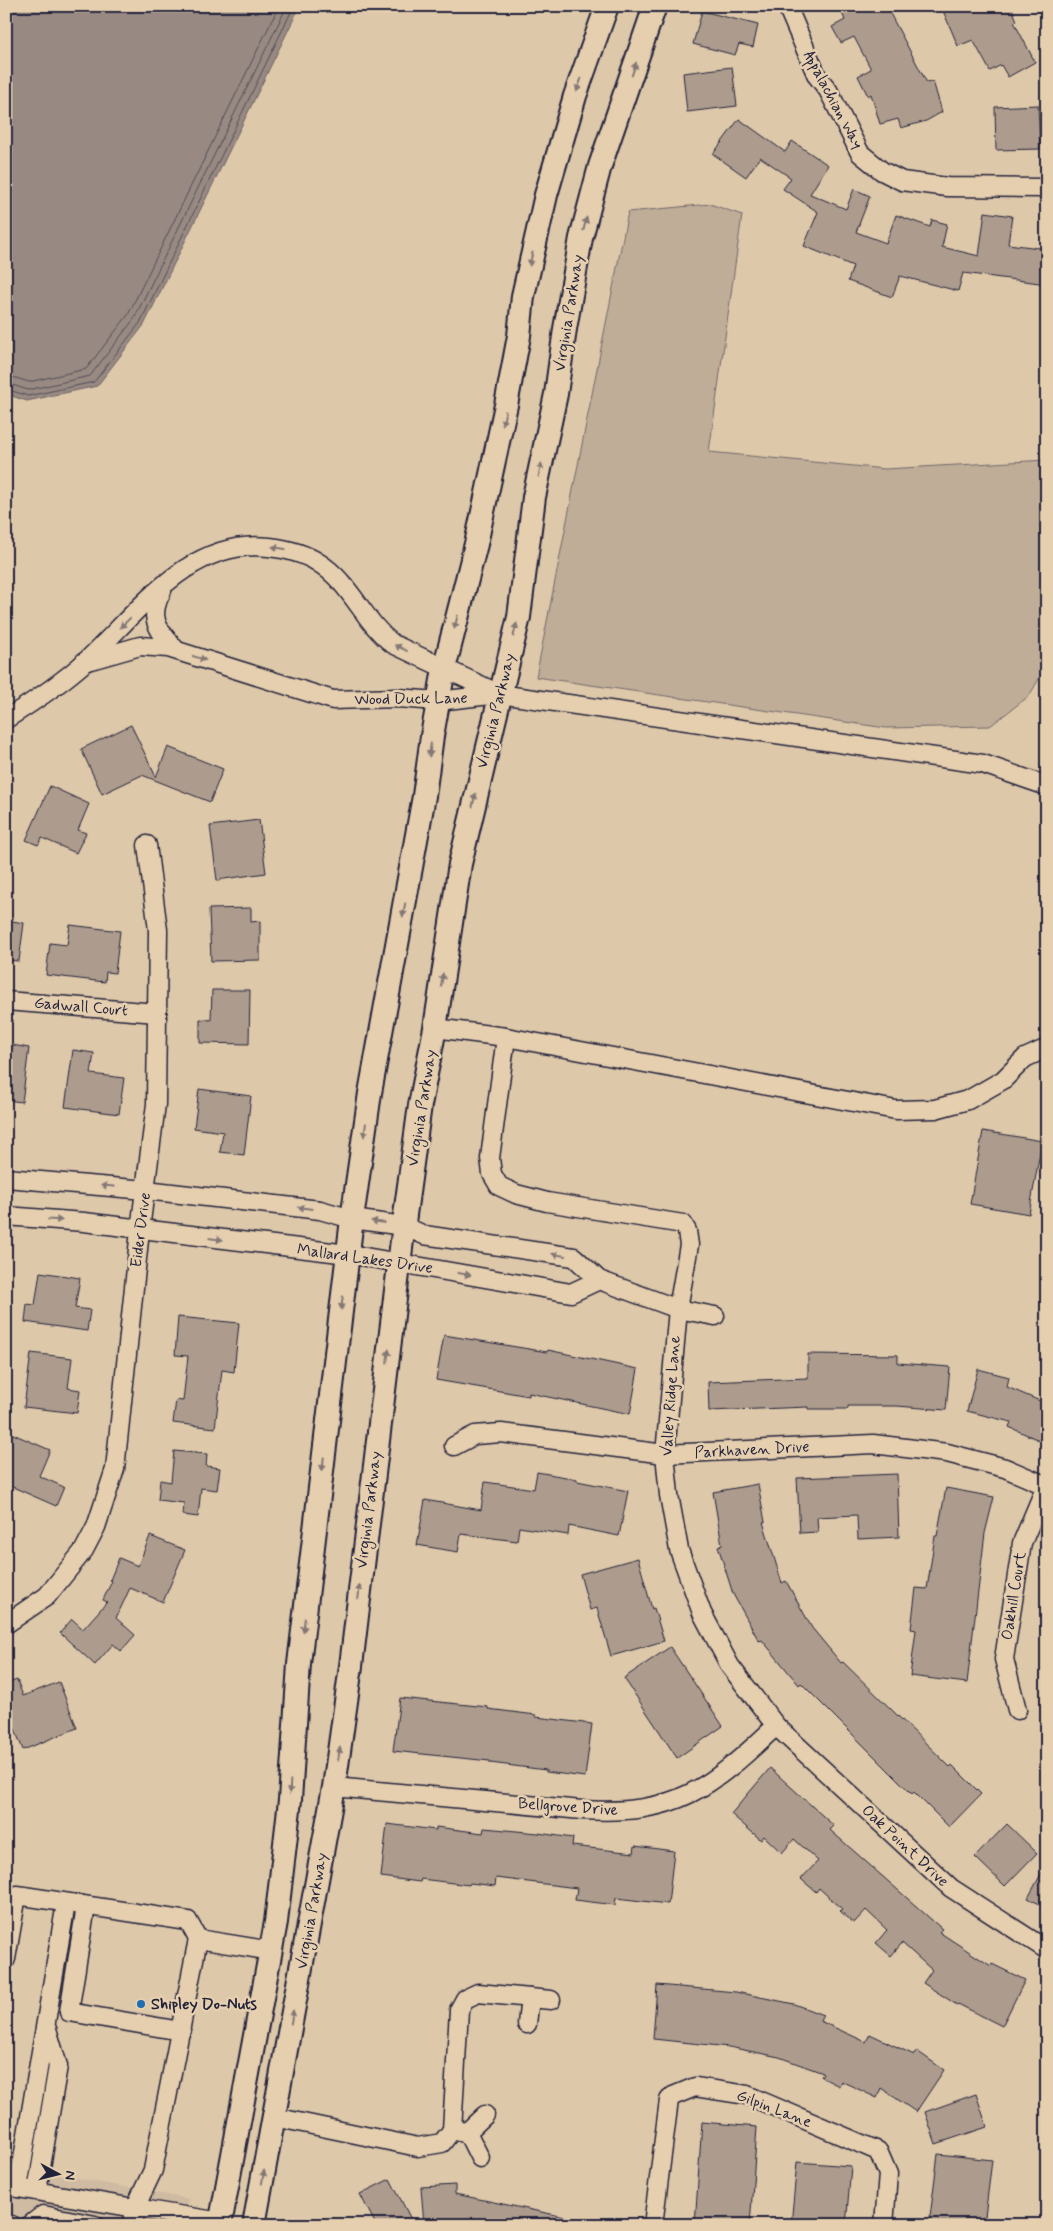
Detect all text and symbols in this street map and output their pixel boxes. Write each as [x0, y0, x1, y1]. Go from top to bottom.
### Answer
street label: Appalachian Way [797, 47, 868, 153]
one-way arrow [630, 61, 638, 76]
one-way arrow [575, 78, 583, 93]
one-way arrow [581, 216, 589, 231]
one-way arrow [527, 251, 535, 267]
street label: Virginia Parkway [549, 253, 590, 373]
one-way arrow [499, 411, 507, 427]
one-way arrow [536, 462, 544, 477]
one-way arrow [271, 544, 287, 552]
one-way arrow [452, 615, 460, 630]
one-way arrow [120, 617, 132, 629]
one-way arrow [512, 623, 520, 638]
one-way arrow [393, 644, 408, 652]
street label: Virginia Parkway [472, 651, 521, 771]
one-way arrow [192, 654, 207, 662]
street label: Wood Duck Lane [354, 688, 468, 710]
one-way arrow [426, 742, 434, 758]
one-way arrow [470, 793, 478, 808]
one-way arrow [399, 902, 407, 918]
one-way arrow [439, 972, 447, 988]
street label: Gadwall Court [33, 992, 129, 1022]
street label: Virginia Parkway [402, 1048, 443, 1168]
one-way arrow [361, 1122, 369, 1138]
one-way arrow [100, 1182, 116, 1190]
street label: Eider Drive [126, 1191, 156, 1269]
one-way arrow [296, 1204, 312, 1212]
one-way arrow [47, 1216, 63, 1224]
one-way arrow [369, 1218, 385, 1226]
one-way arrow [208, 1235, 224, 1243]
street label: Mallard Lakes Drive [296, 1239, 434, 1279]
one-way arrow [551, 1250, 567, 1258]
one-way arrow [457, 1270, 473, 1278]
one-way arrow [338, 1295, 346, 1311]
street label: Valley Ridge Lane [656, 1335, 686, 1457]
one-way arrow [384, 1348, 392, 1364]
street label: Parkhaven Drive [694, 1437, 810, 1463]
street label: Virginia Parkway [351, 1450, 388, 1570]
one-way arrow [319, 1456, 327, 1472]
street label: Oakhill Court [997, 1550, 1031, 1642]
one-way arrow [355, 1584, 363, 1600]
one-way arrow [300, 1618, 308, 1634]
one-way arrow [335, 1745, 343, 1761]
one-way arrow [286, 1780, 294, 1796]
street label: Bellgrove Drive [517, 1793, 619, 1821]
street label: Oak Point Drive [857, 1800, 953, 1892]
street label: Virginia Parkway [291, 1851, 334, 1971]
place label: Shipley Do-Nuts [151, 1994, 257, 2015]
marker: Shipley Do-Nuts [135, 1998, 147, 2010]
one-way arrow [289, 2009, 297, 2025]
street label: Gilpin Lane [733, 2085, 815, 2133]
north arrow [32, 2148, 82, 2198]
one-way arrow [260, 2168, 268, 2184]
text: N [60, 2170, 79, 2181]

